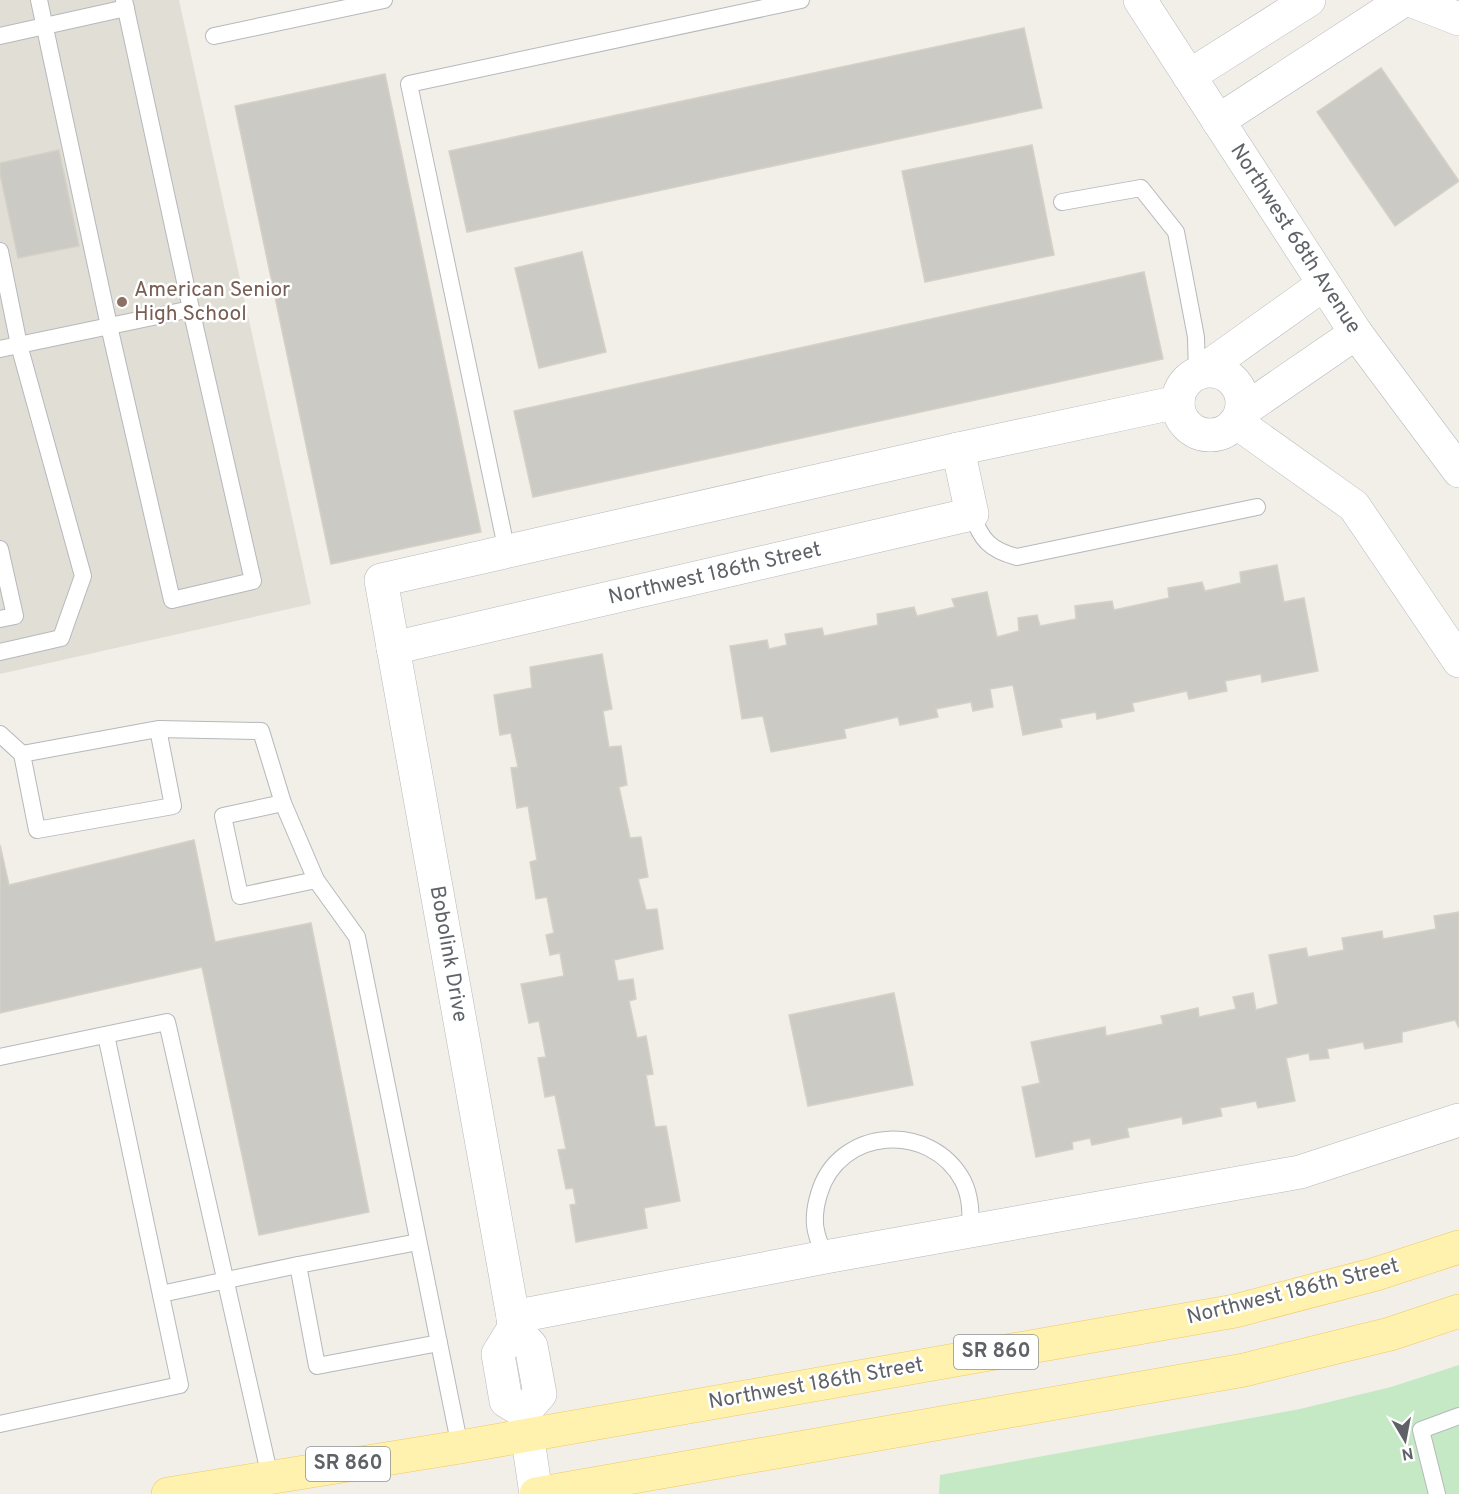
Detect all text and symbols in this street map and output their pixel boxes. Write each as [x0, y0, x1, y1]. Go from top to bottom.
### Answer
street label: Northwest 68th Avenue [1223, 139, 1367, 339]
place label: American Senior High School [134, 277, 290, 328]
marker: American Senior High School [115, 295, 129, 309]
street label: Northwest 186th Street [606, 536, 824, 612]
street label: Bobolink Drive [423, 884, 473, 1024]
street label: Northwest 186th Street [1184, 1253, 1402, 1331]
road number: SR 860 [954, 1335, 1038, 1369]
street label: Northwest 186th Street [706, 1352, 926, 1416]
north arrow [1375, 1410, 1435, 1470]
text: N [1400, 1442, 1415, 1464]
road number: SR 860 [306, 1447, 390, 1481]

